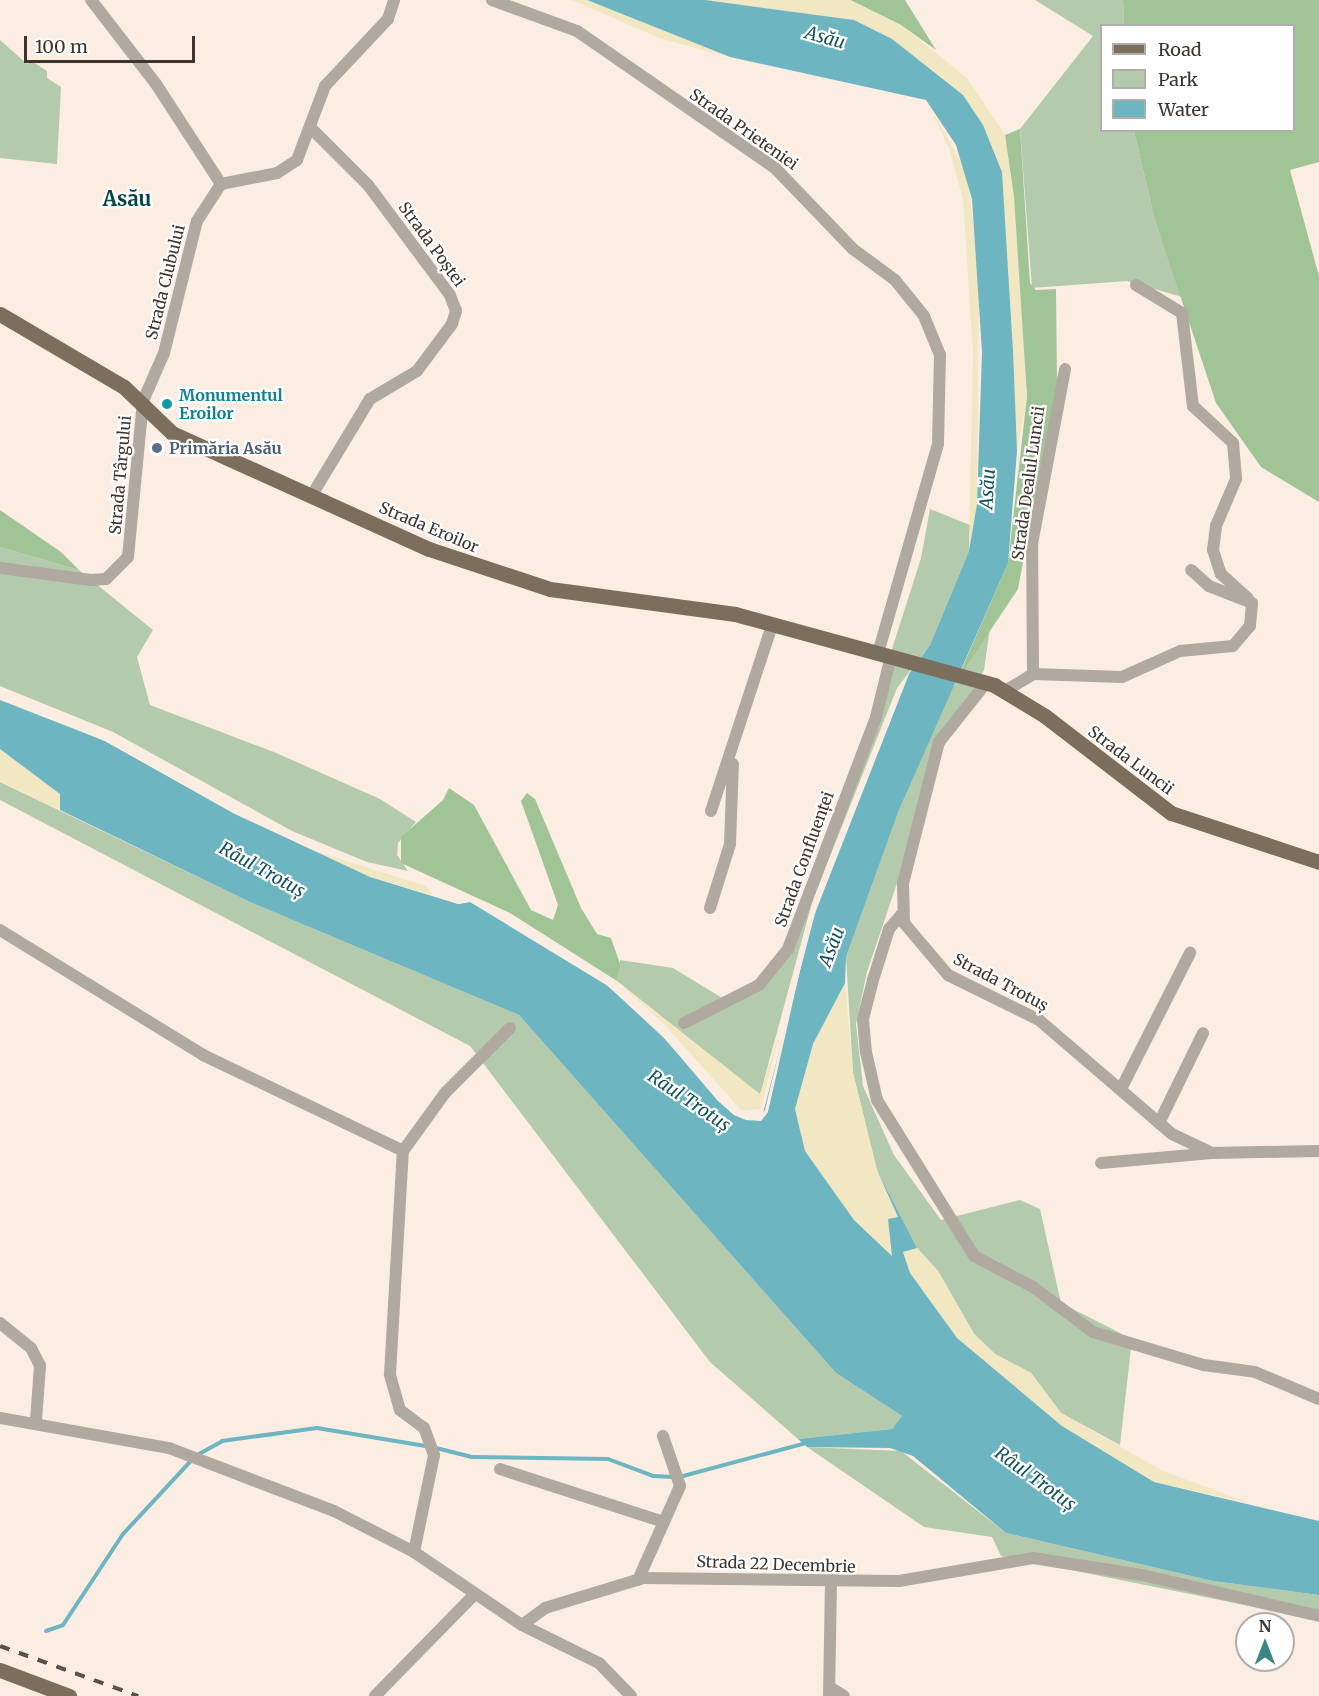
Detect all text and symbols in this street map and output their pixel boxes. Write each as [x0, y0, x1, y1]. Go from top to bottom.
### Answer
water label: Asău [803, 22, 847, 54]
scale bar [27, 24, 198, 62]
legend [1100, 24, 1295, 132]
text: 100 m [35, 35, 88, 58]
text: Road [1158, 38, 1202, 61]
text: Park [1158, 68, 1198, 91]
street label: Strada Prieteniei [686, 84, 802, 174]
text: Water [1158, 98, 1209, 121]
district label: Asău [103, 186, 151, 210]
street label: Strada Poștei [395, 198, 469, 290]
street label: Strada Clubului [141, 222, 189, 342]
place label: Monumentul Eroilor [179, 385, 283, 423]
marker: Monumentul Eroilor [160, 397, 174, 411]
street label: Strada Dealul Luncii [1008, 405, 1048, 561]
street label: Strada Târgului [105, 415, 135, 535]
place label: Primăria Asău [169, 438, 282, 458]
marker: Primăria Asău [150, 441, 164, 455]
water label: Asău [976, 468, 1000, 510]
street label: Strada Eroilor [376, 497, 482, 557]
street label: Strada Luncii [1084, 722, 1178, 798]
street label: Strada Confluenței [771, 788, 837, 930]
water label: Râul Trotuș [215, 838, 309, 902]
water label: Asău [815, 924, 849, 970]
street label: Strada Trotuș [950, 949, 1052, 1015]
water label: Râul Trotuș [644, 1066, 734, 1136]
water label: Râul Trotuș [990, 1442, 1080, 1516]
street label: Strada 22 Decembrie [696, 1552, 856, 1576]
north arrow [1235, 1612, 1295, 1672]
text: N [1259, 1616, 1271, 1636]

